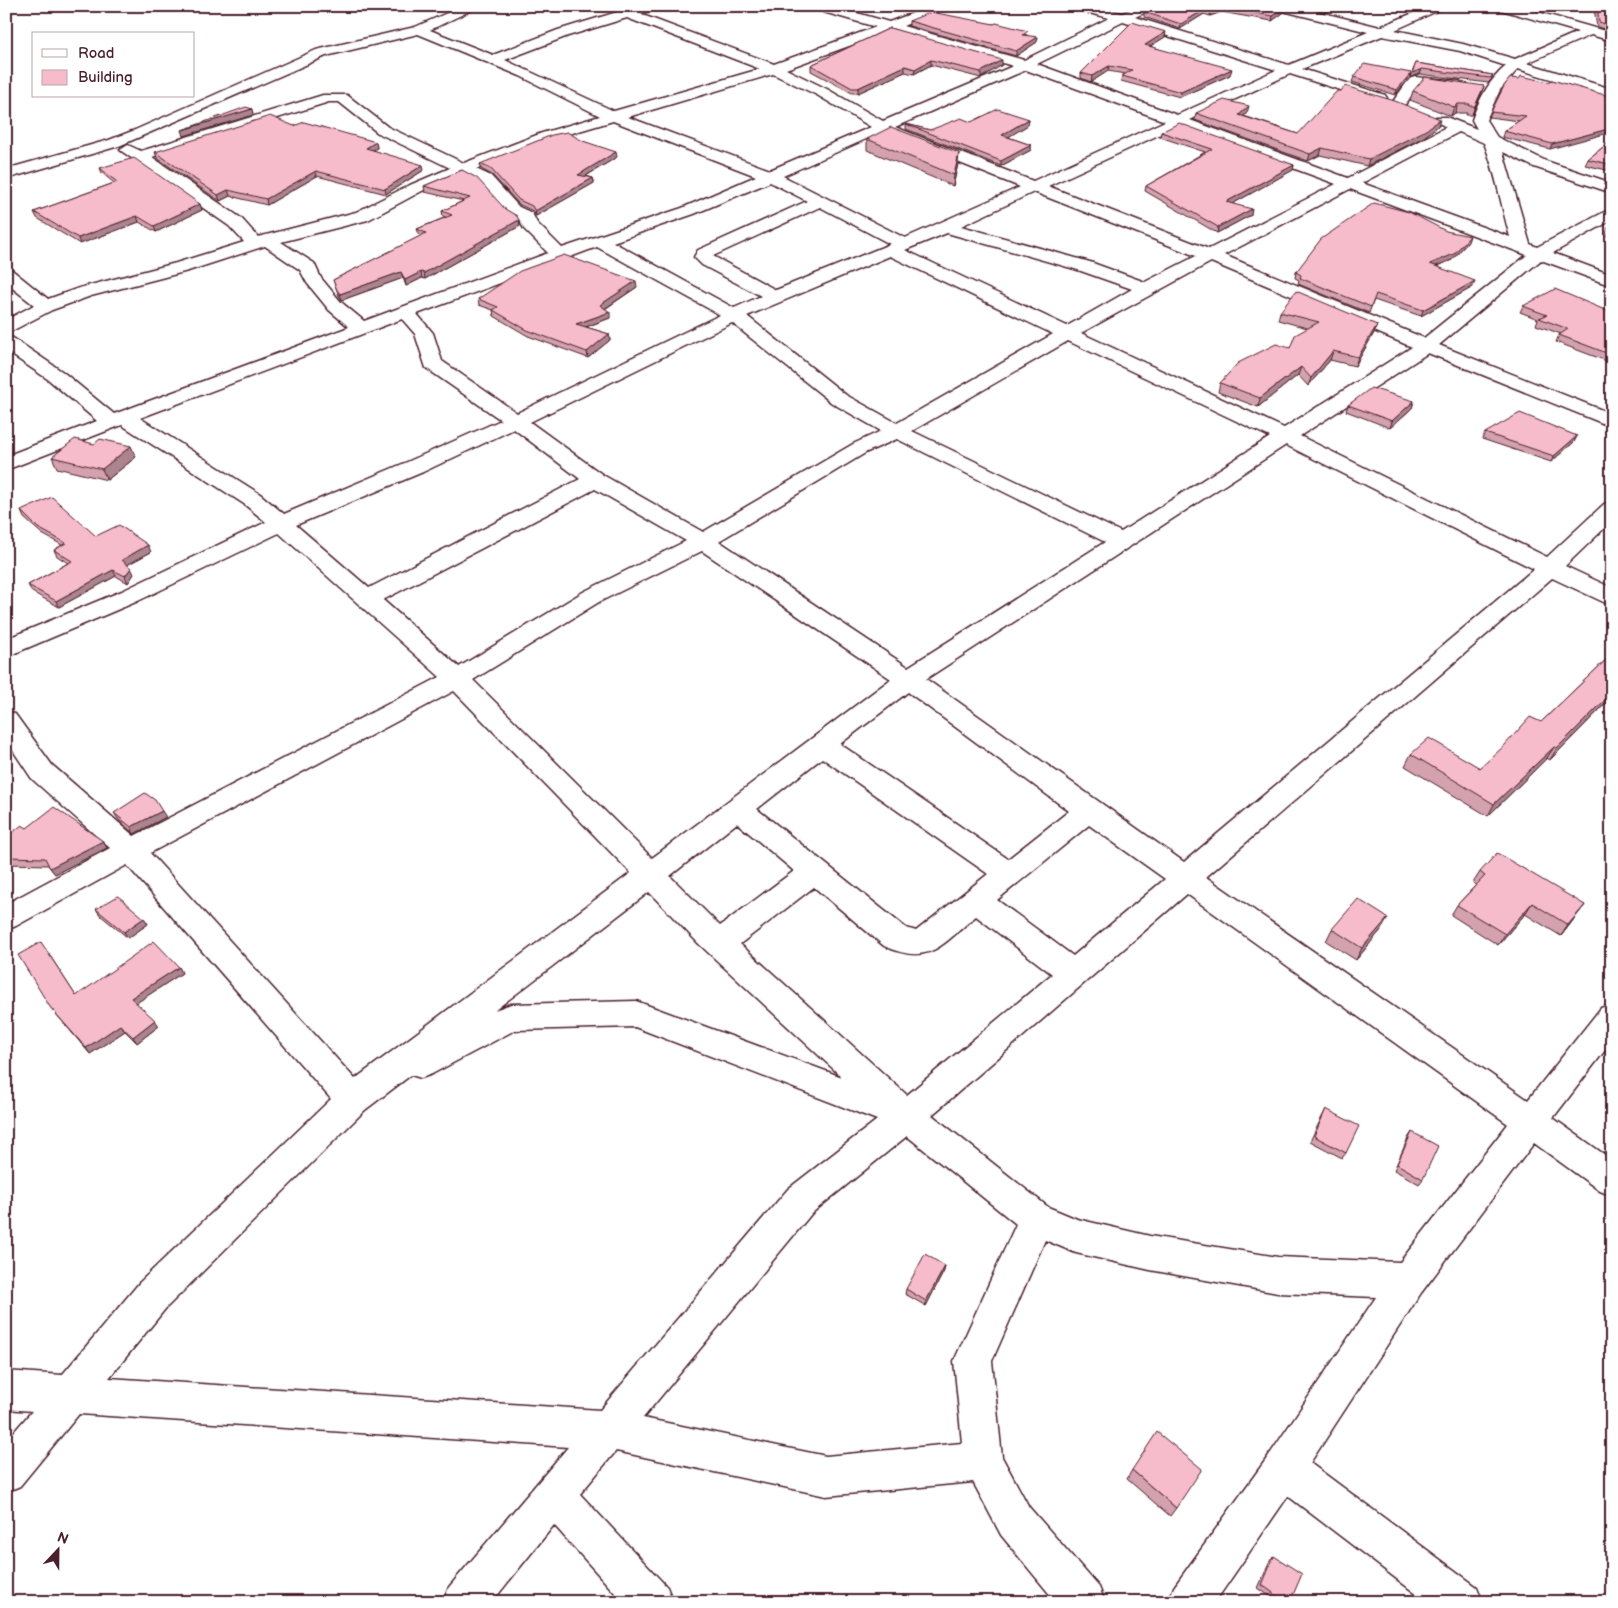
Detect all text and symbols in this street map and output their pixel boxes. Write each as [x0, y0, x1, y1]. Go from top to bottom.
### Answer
legend [32, 32, 195, 98]
text: Road [78, 44, 114, 63]
text: Building [78, 68, 133, 87]
north arrow [32, 1526, 82, 1576]
text: N [55, 1529, 71, 1548]

